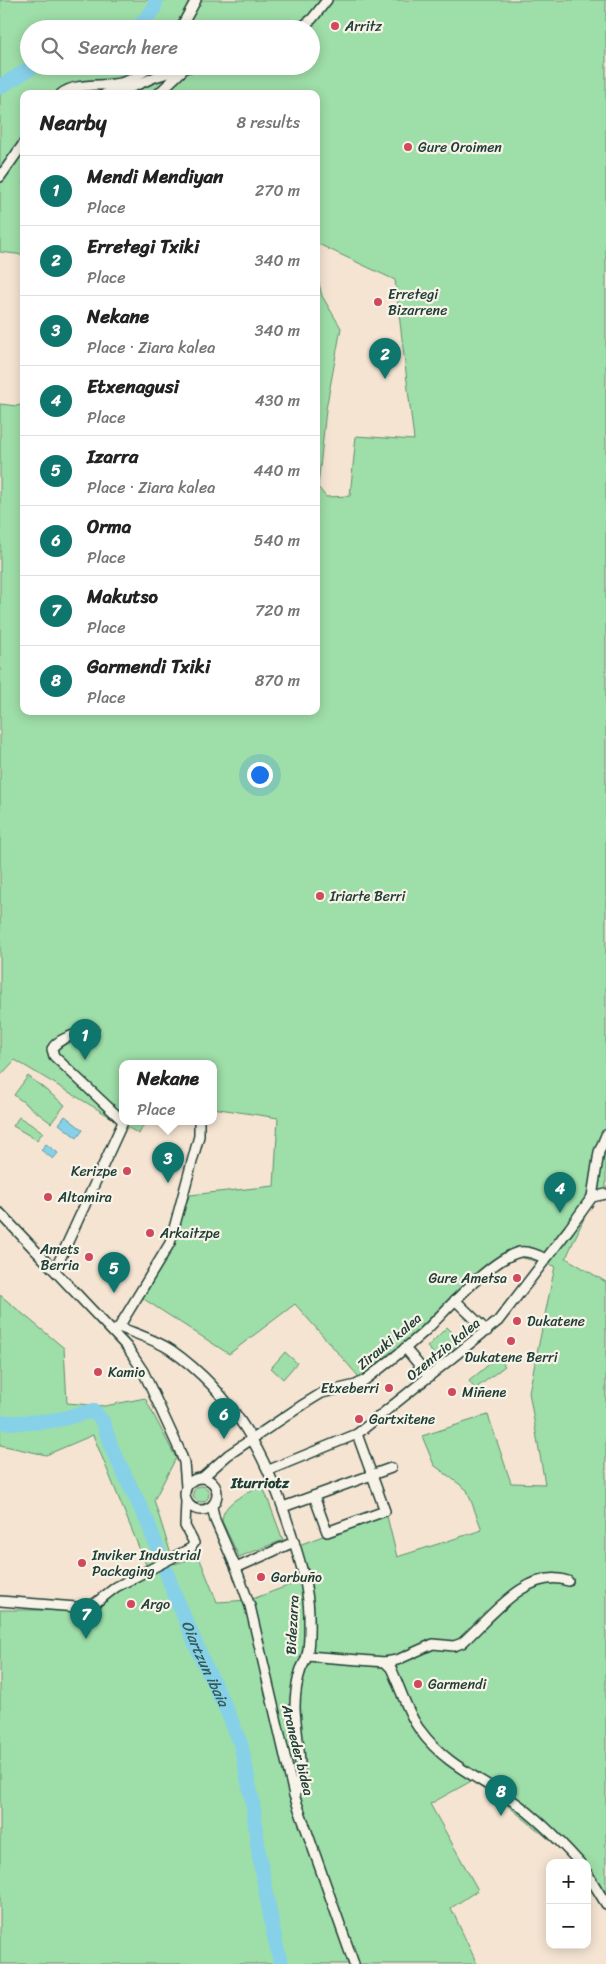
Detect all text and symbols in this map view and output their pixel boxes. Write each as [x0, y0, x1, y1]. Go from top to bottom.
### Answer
place label: Arritz [344, 14, 382, 39]
search box [20, 20, 320, 75]
marker: Arritz [329, 20, 341, 32]
text: Search here [78, 31, 178, 64]
icon: search [38, 34, 66, 62]
text: Nearby [40, 104, 106, 142]
text: 8 results [237, 108, 300, 137]
place label: Gure Oroimen [418, 135, 502, 160]
marker: Gure Oroimen [402, 141, 414, 153]
text: Mendi Mendiyan [87, 160, 223, 193]
text: 1 [53, 176, 59, 205]
text: 270 m [255, 176, 300, 205]
text: Place [87, 193, 126, 222]
text: Erretegi Txiki [87, 230, 199, 263]
text: 2 [51, 246, 61, 275]
text: 340 m [255, 246, 300, 275]
text: Place [87, 263, 126, 292]
place label: Erretegi Bizarrene [388, 282, 447, 323]
marker: Erretegi Bizarrene [372, 296, 384, 308]
text: Nekane [87, 300, 149, 333]
text: 3 [52, 316, 60, 345]
text: 340 m [255, 316, 300, 345]
text: Place · Ziara kalea [87, 333, 215, 362]
pin: 2 [369, 338, 401, 379]
text: Etxenagusi [87, 370, 179, 403]
text: 4 [51, 386, 61, 415]
text: 430 m [255, 386, 300, 415]
text: Place [87, 403, 126, 432]
text: Izarra [87, 440, 138, 473]
text: 5 [51, 456, 61, 485]
text: 440 m [253, 456, 300, 485]
text: Place · Ziara kalea [87, 473, 215, 502]
text: Orma [87, 510, 131, 543]
text: 6 [51, 526, 61, 555]
text: 540 m [254, 526, 300, 555]
text: Place [87, 543, 126, 572]
text: Makutso [87, 580, 158, 613]
text: 7 [51, 596, 61, 625]
text: 720 m [255, 596, 300, 625]
text: Place [87, 613, 126, 642]
text: Garmendi Txiki [87, 650, 210, 683]
text: 8 [51, 666, 61, 695]
text: 870 m [255, 666, 300, 695]
text: Place [87, 683, 126, 712]
your location [247, 762, 273, 788]
place label: Iriarte Berri [329, 884, 406, 909]
marker: Iriarte Berri [314, 890, 326, 902]
pin: 1 [69, 1019, 101, 1060]
popup [119, 1060, 217, 1125]
text: Nekane [137, 1062, 199, 1095]
text: Place [137, 1095, 176, 1124]
pin: 3 [152, 1142, 184, 1183]
place label: Kerizpe [71, 1159, 117, 1184]
marker: Kerizpe [121, 1165, 133, 1177]
pin: 4 [544, 1172, 576, 1213]
place label: Altamira [57, 1185, 112, 1210]
marker: Altamira [42, 1191, 54, 1203]
place label: Arkaitzpe [159, 1221, 220, 1246]
marker: Arkaitzpe [144, 1227, 156, 1239]
place label: Amets Berria [39, 1237, 79, 1278]
marker: Amets Berria [83, 1251, 95, 1263]
pin: 5 [98, 1252, 130, 1293]
place label: Gure Ametsa [428, 1266, 507, 1291]
marker: Gure Ametsa [511, 1272, 523, 1284]
street label: Zirauki kalea [351, 1306, 428, 1376]
place label: Dukatene [527, 1309, 585, 1334]
street label: Ozentzio kalea [401, 1311, 486, 1387]
marker: Dukatene [511, 1315, 523, 1327]
marker: Dukatene Berri [505, 1335, 517, 1347]
place label: Dukatene Berri [464, 1345, 559, 1370]
place label: Kamio [108, 1360, 145, 1385]
marker: Kamio [92, 1366, 104, 1378]
place label: Etxeberri [321, 1376, 380, 1401]
place label: Miñene [462, 1380, 507, 1405]
marker: Etxeberri [383, 1382, 395, 1394]
marker: Miñene [446, 1386, 458, 1398]
pin: 6 [208, 1398, 240, 1439]
place label: Gartxitene [369, 1407, 435, 1432]
marker: Gartxitene [353, 1413, 365, 1425]
district label: Iturriotz [230, 1470, 290, 1496]
place label: Inviker Industrial Packaging [91, 1543, 202, 1584]
marker: Inviker Industrial Packaging [76, 1557, 88, 1569]
place label: Garbuño [271, 1565, 322, 1590]
marker: Garbuño [255, 1571, 267, 1583]
place label: Argo [140, 1592, 170, 1617]
street label: Bidezarra [278, 1595, 307, 1655]
pin: 7 [70, 1598, 102, 1639]
marker: Argo [125, 1598, 137, 1610]
water label: Oiartzun ibaia [174, 1616, 237, 1713]
place label: Garmendi [428, 1672, 487, 1697]
marker: Garmendi [412, 1678, 424, 1690]
street label: Araneder bidea [274, 1701, 321, 1798]
pin: 8 [485, 1775, 517, 1816]
map controls [546, 1859, 591, 1949]
button: + [546, 1859, 591, 1904]
button: − [546, 1904, 591, 1949]

